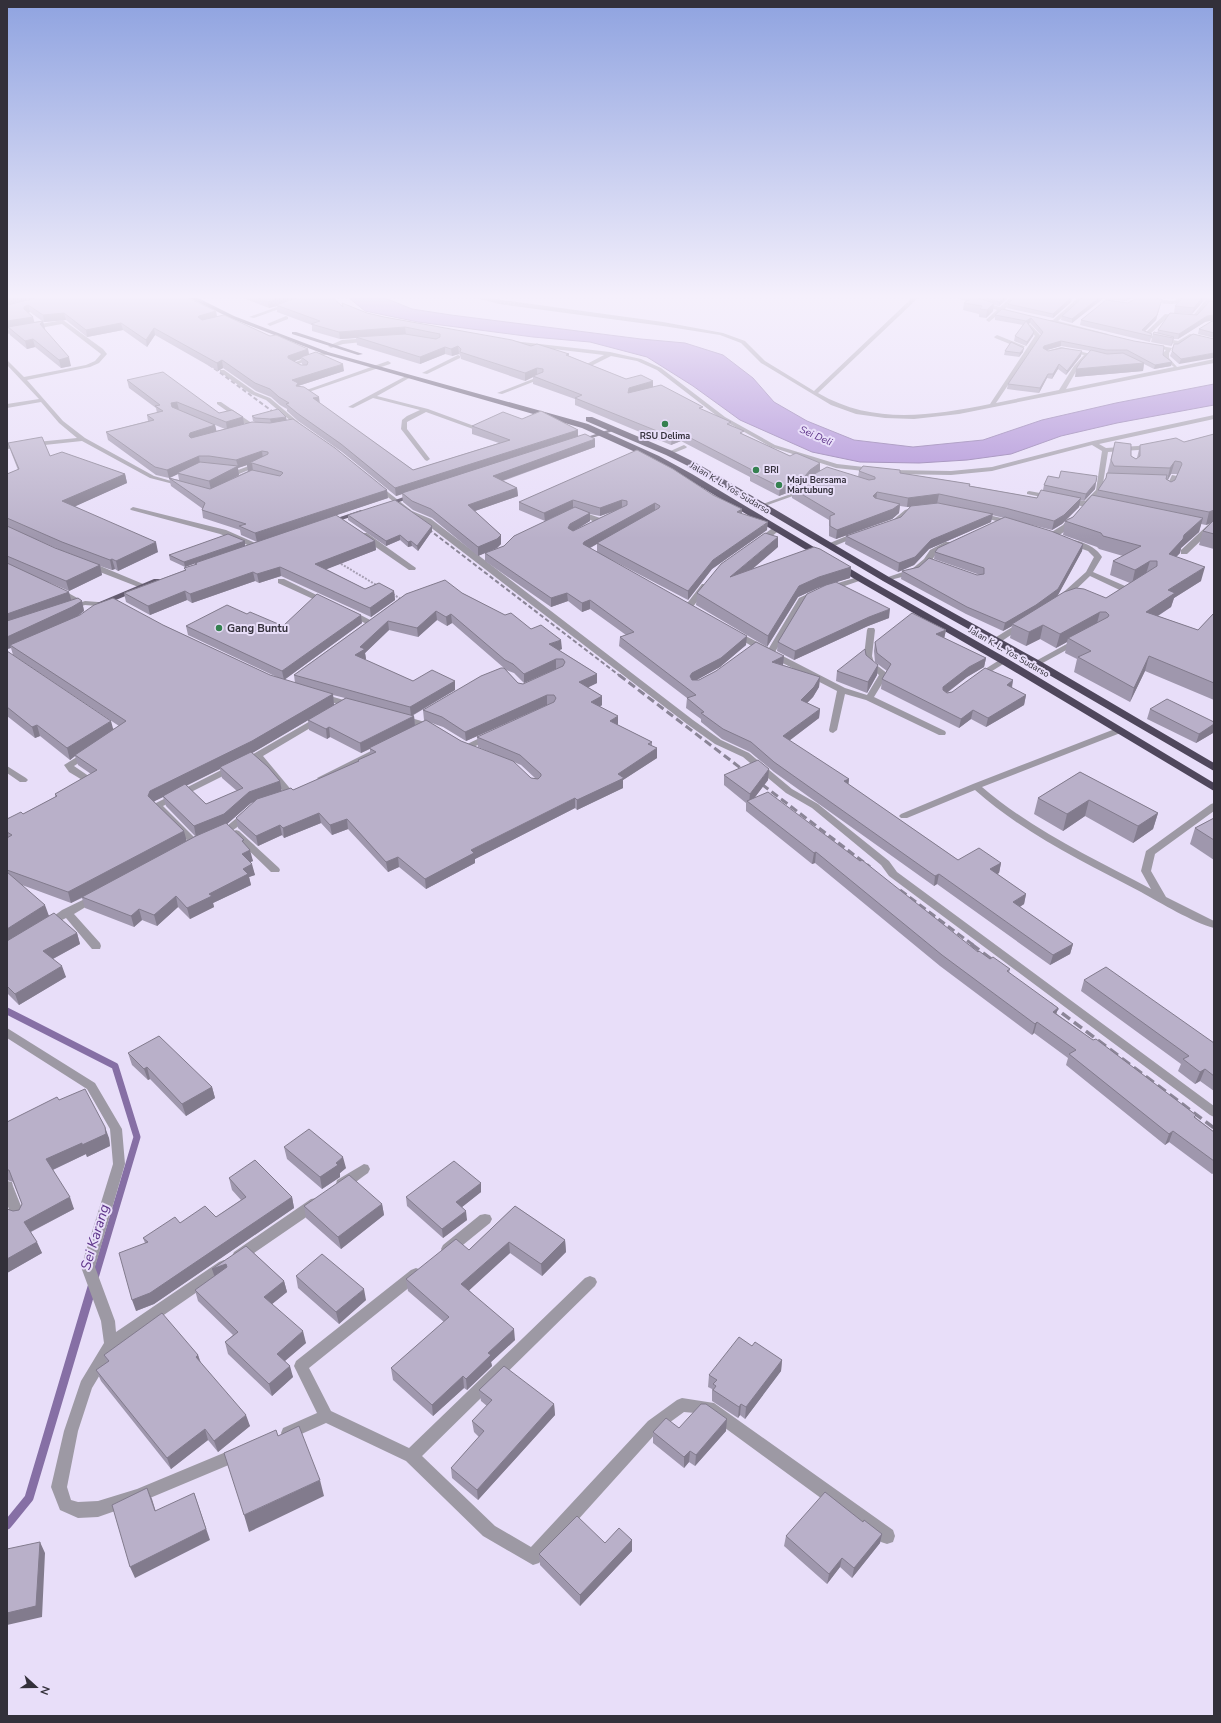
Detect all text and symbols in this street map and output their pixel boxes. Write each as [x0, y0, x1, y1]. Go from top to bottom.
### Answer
marker: RSU Delima [660, 419, 670, 429]
water label: Sei Deli [797, 423, 835, 450]
place label: RSU Delima [640, 430, 690, 442]
street label: Jalan K. L. Yos Sudarso [687, 459, 772, 517]
place label: BRI [764, 464, 779, 476]
marker: BRI [751, 465, 761, 475]
place label: Maju Bersama Martubung [787, 474, 846, 496]
marker: Maju Bersama Martubung [774, 480, 784, 490]
place label: Gang Buntu [227, 621, 288, 636]
marker: Gang Buntu [214, 623, 224, 633]
street label: Jalan K. L. Yos Sudarso [966, 623, 1052, 680]
water label: Sei Karang [76, 1202, 114, 1272]
north arrow [16, 1667, 56, 1707]
text: N [36, 1684, 53, 1697]

